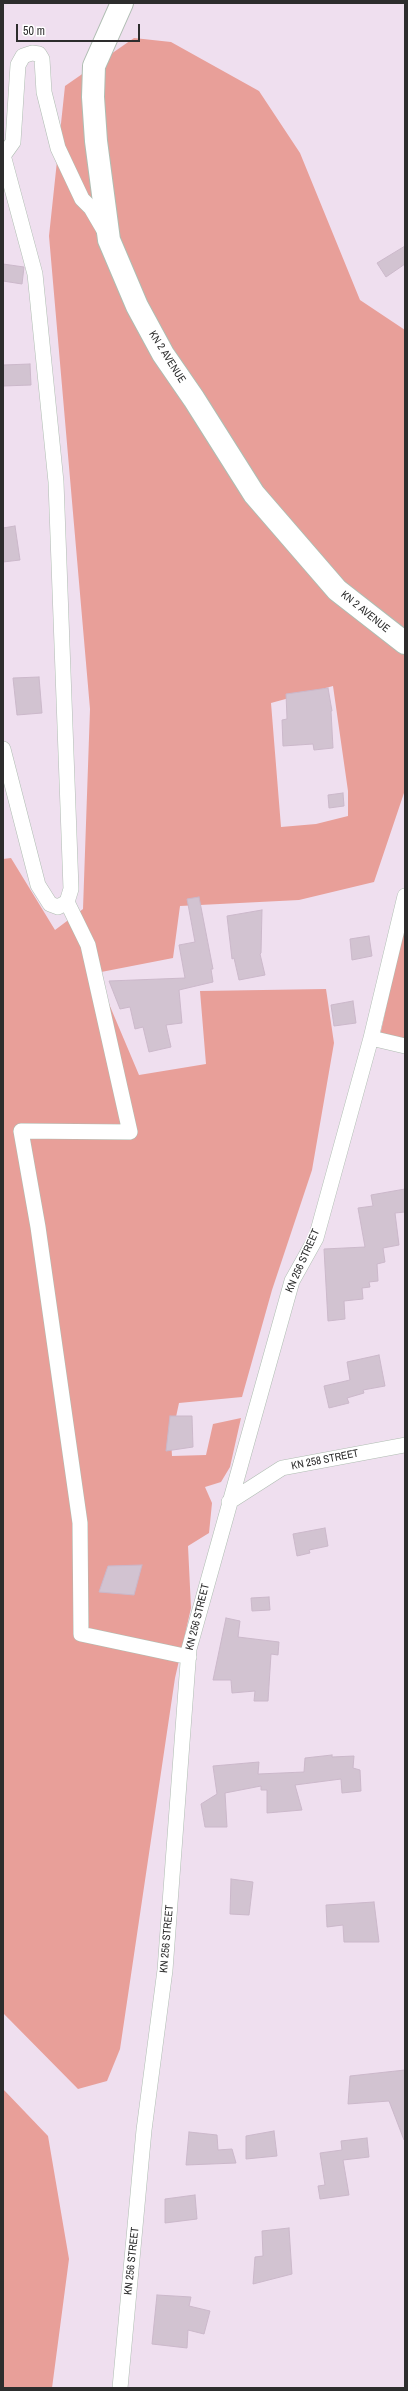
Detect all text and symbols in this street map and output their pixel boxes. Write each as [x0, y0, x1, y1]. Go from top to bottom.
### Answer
scale bar [18, 16, 142, 42]
text: 50 m [23, 23, 45, 39]
street label: KN 2 AVENUE [146, 328, 188, 386]
street label: KN 2 AVENUE [338, 588, 392, 636]
street label: KN 256 STREET [283, 1227, 323, 1295]
street label: KN 258 STREET [290, 1447, 360, 1473]
street label: KN 256 STREET [183, 1582, 213, 1652]
street label: KN 256 STREET [157, 1904, 177, 1974]
street label: KN 256 STREET [122, 2226, 142, 2296]

